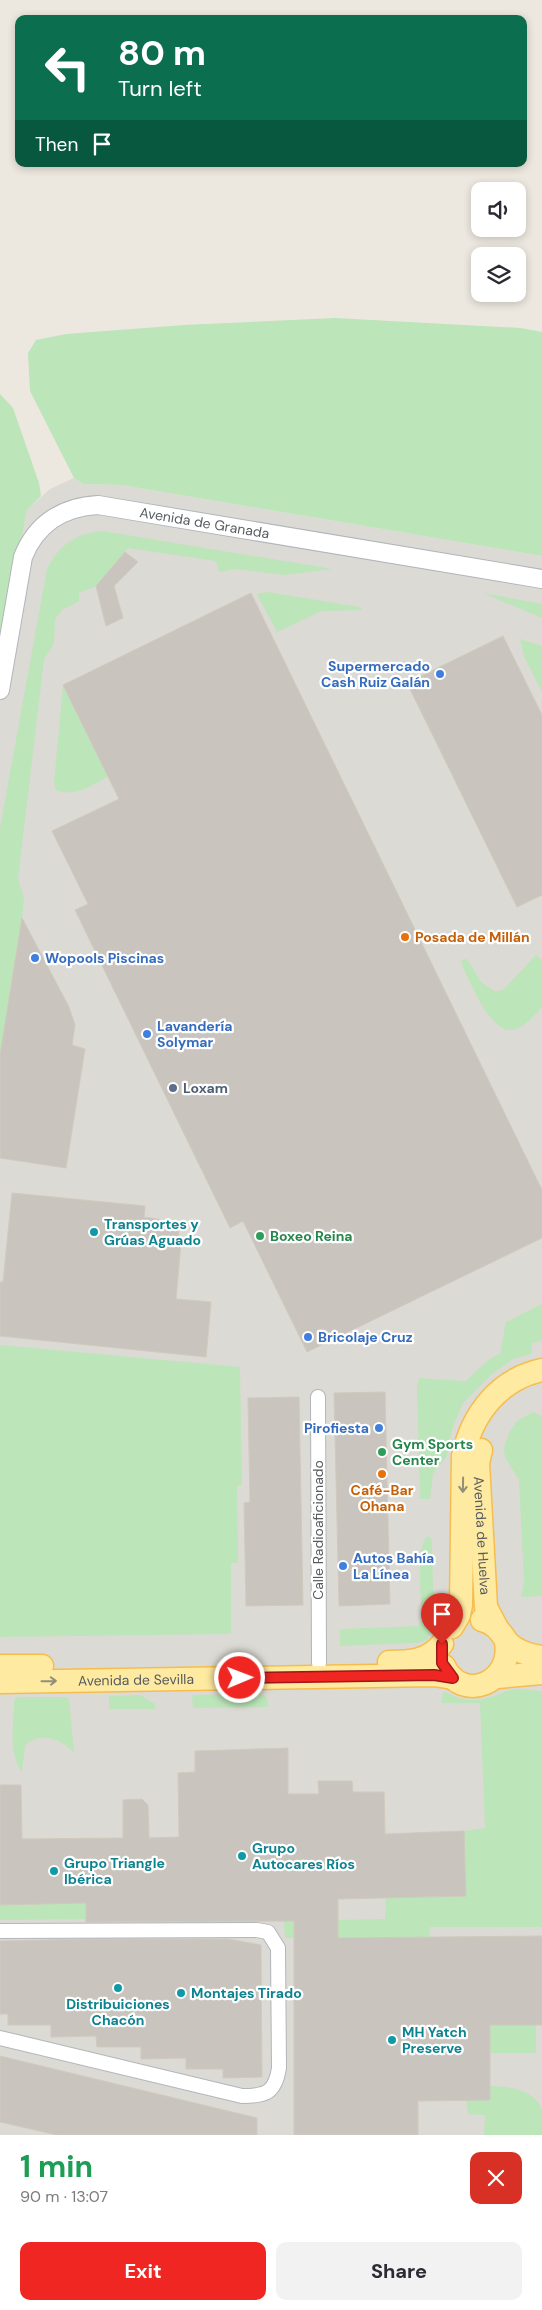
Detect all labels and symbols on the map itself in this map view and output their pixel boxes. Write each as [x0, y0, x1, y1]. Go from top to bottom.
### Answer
street label: Avenida de Granada [138, 503, 271, 542]
place label: Supermercado Cash Ruiz Galán [321, 657, 430, 691]
marker: Supermercado Cash Ruiz Galán [434, 668, 446, 680]
place label: Posada de Millán [415, 928, 530, 946]
marker: Posada de Millán [399, 931, 411, 943]
place label: Wopools Piscinas [45, 949, 164, 967]
marker: Wopools Piscinas [29, 952, 41, 964]
place label: Lavandería Solymar [157, 1017, 232, 1051]
marker: Lavandería Solymar [141, 1028, 153, 1040]
place label: Loxam [183, 1079, 228, 1097]
marker: Loxam [167, 1082, 179, 1094]
place label: Transportes y Grúas Aguado [104, 1215, 201, 1249]
marker: Transportes y Grúas Aguado [88, 1226, 100, 1238]
place label: Boxeo Reina [270, 1227, 353, 1245]
marker: Boxeo Reina [254, 1230, 266, 1242]
place label: Bricolaje Cruz [318, 1328, 413, 1346]
marker: Bricolaje Cruz [302, 1331, 314, 1343]
place label: Pirofiesta [304, 1419, 369, 1437]
marker: Pirofiesta [373, 1422, 385, 1434]
place label: Gym Sports Center [392, 1435, 473, 1469]
marker: Gym Sports Center [376, 1446, 388, 1458]
street label: Calle Radioaficionado [309, 1460, 327, 1600]
marker: Café-Bar Ohana [376, 1468, 388, 1480]
street label: Avenida de Huelva [470, 1476, 494, 1595]
one-way arrow [458, 1477, 468, 1493]
place label: Café-Bar Ohana [351, 1481, 414, 1515]
place label: Autos Bahía La Línea [353, 1549, 434, 1583]
marker: Autos Bahía La Línea [337, 1560, 349, 1572]
pin [421, 1593, 463, 1644]
position arrow [213, 1651, 265, 1703]
street label: Avenida de Sevilla [78, 1670, 194, 1690]
one-way arrow [40, 1676, 56, 1686]
place label: Grupo Autocares Ríos [252, 1839, 355, 1873]
marker: Grupo Autocares Ríos [236, 1850, 248, 1862]
place label: Grupo Triangle Ibérica [64, 1854, 165, 1888]
marker: Grupo Triangle Ibérica [48, 1865, 60, 1877]
marker: Distribuiciones Chacón [112, 1982, 124, 1994]
place label: Montajes Tirado [191, 1984, 302, 2002]
marker: Montajes Tirado [175, 1987, 187, 1999]
place label: Distribuiciones Chacón [66, 1995, 170, 2029]
place label: MH Yatch Preserve [402, 2023, 467, 2057]
marker: MH Yatch Preserve [386, 2034, 398, 2046]

